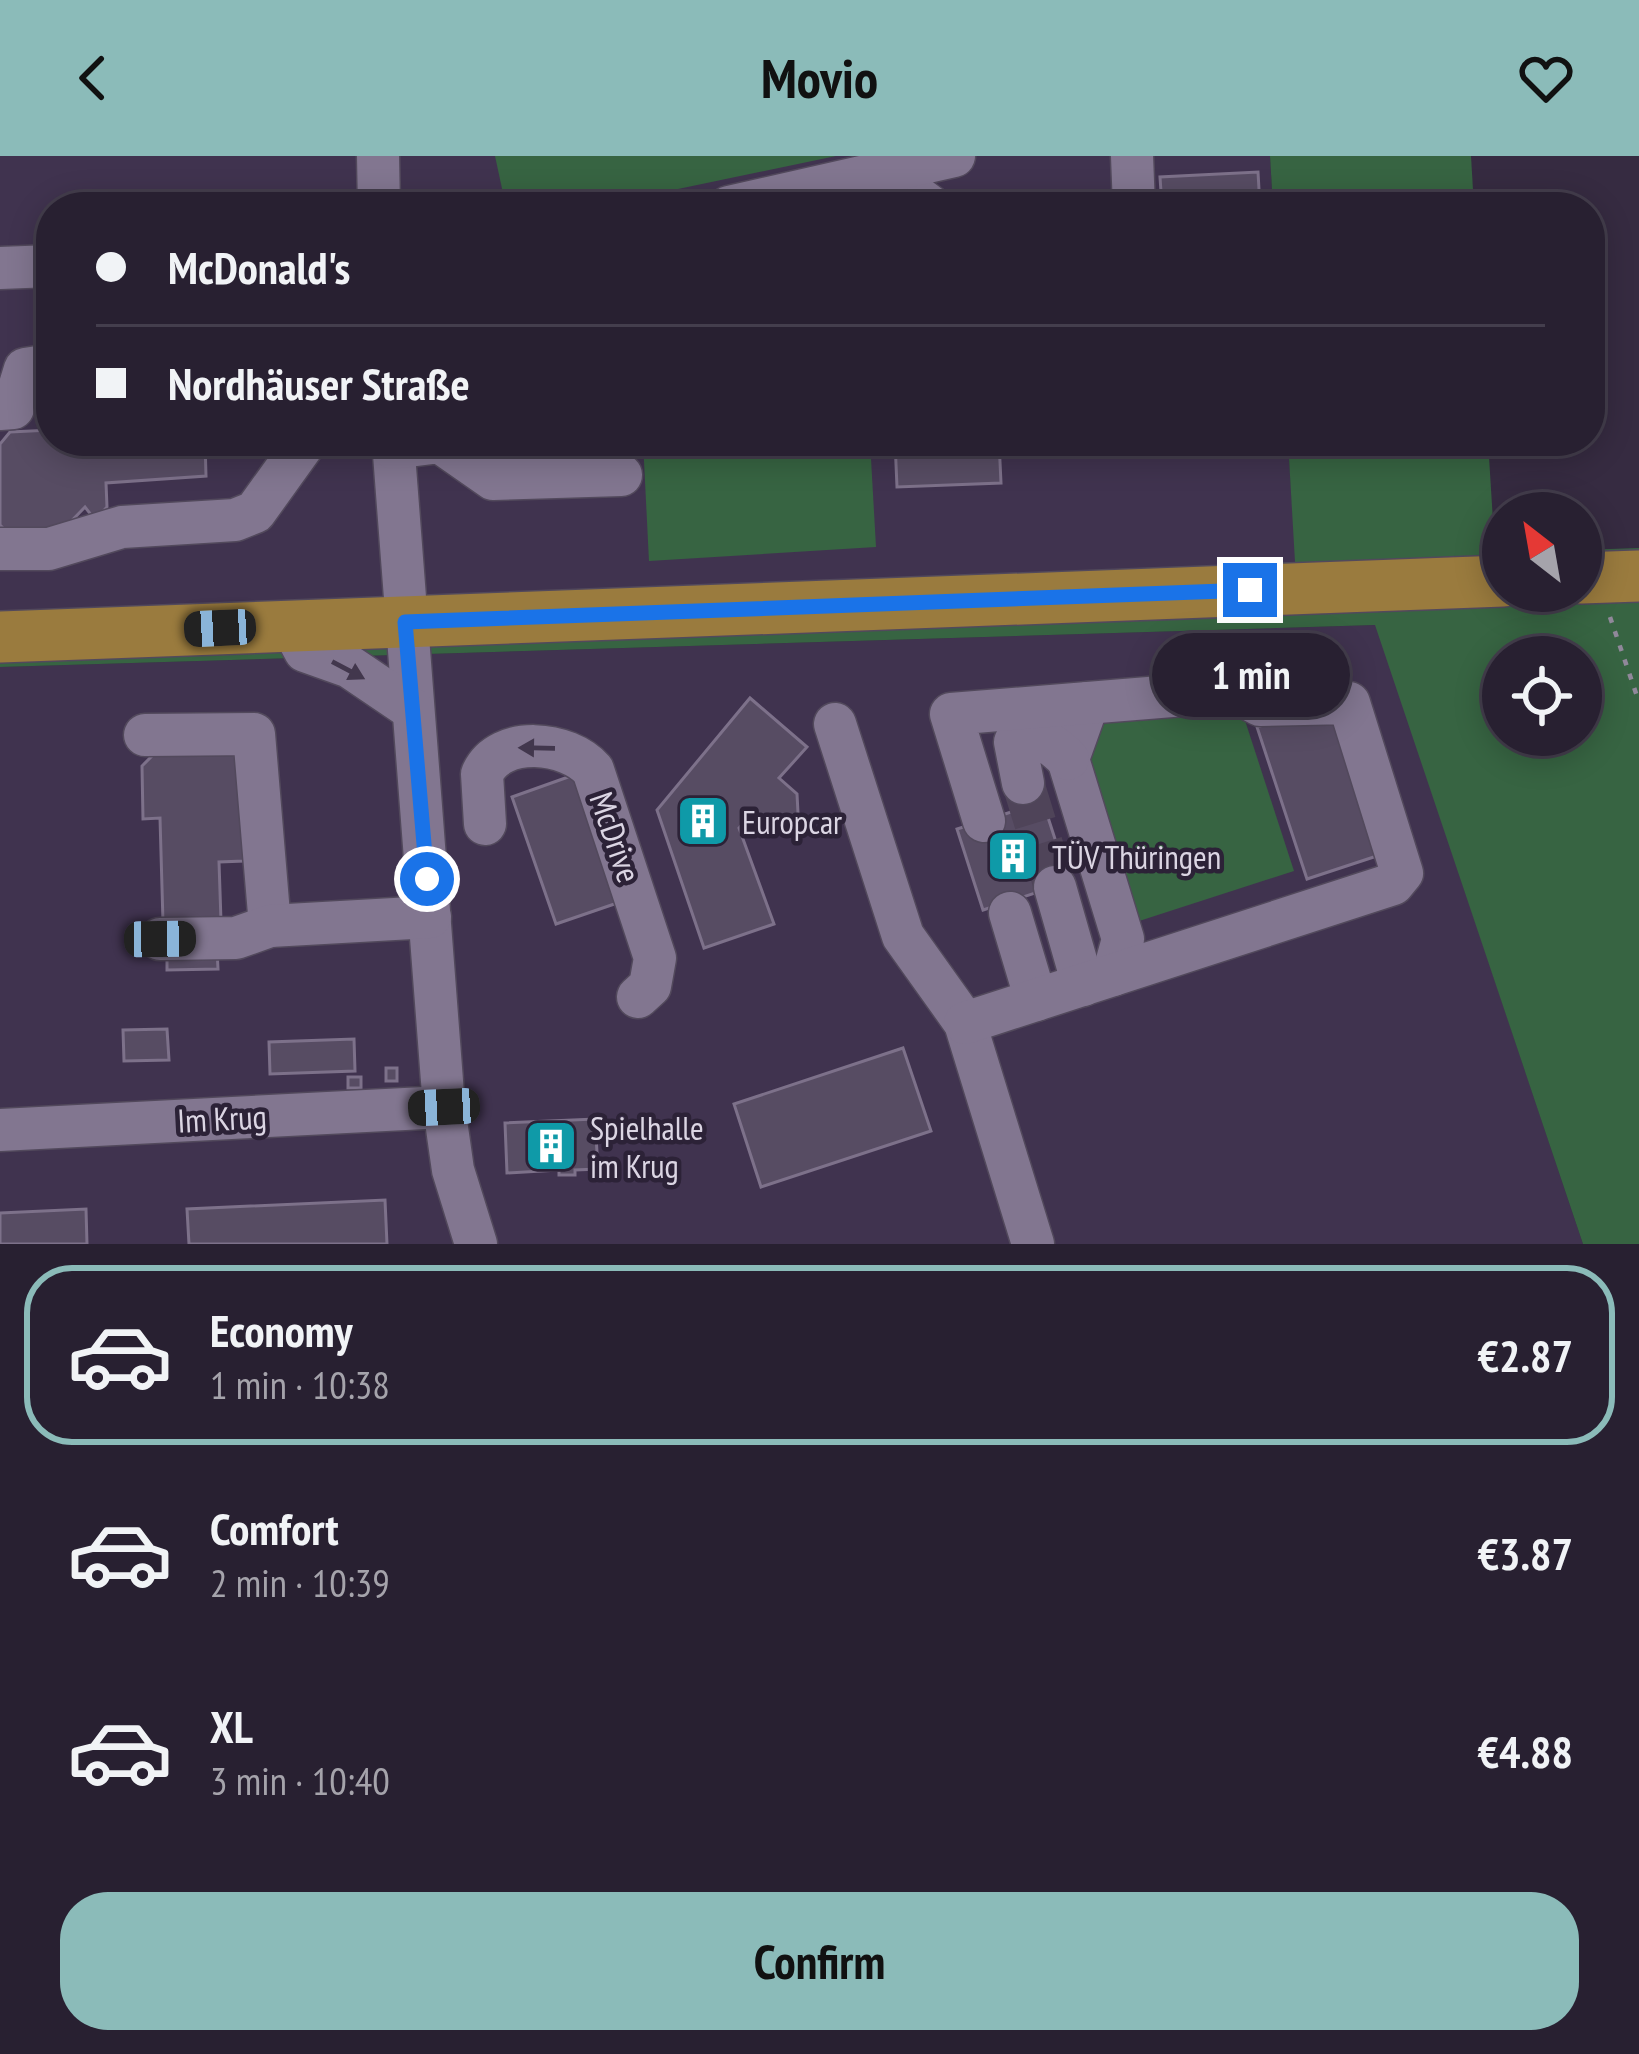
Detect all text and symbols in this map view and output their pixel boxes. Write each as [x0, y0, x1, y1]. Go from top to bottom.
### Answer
text: Movio [761, 43, 878, 113]
icon: back [60, 45, 126, 111]
icon: heart [1513, 45, 1579, 111]
text: McDonald's [168, 238, 350, 296]
text: Nordhäuser Straße [168, 354, 470, 412]
north arrow [1482, 492, 1602, 612]
map controls [1482, 492, 1602, 756]
route end [1223, 563, 1277, 617]
car [183, 608, 257, 648]
callout: 1 min [1151, 632, 1349, 716]
button: locate [1482, 636, 1602, 756]
text: 1 min [1212, 649, 1290, 700]
one-way arrow [331, 659, 366, 679]
one-way arrow [517, 739, 555, 758]
street label: McDrive [581, 786, 651, 888]
building icon: Europcar [675, 793, 731, 849]
place label: Europcar [742, 800, 842, 843]
building icon: TÜV Thüringen [985, 828, 1041, 884]
place label: TÜV Thüringen [1052, 835, 1221, 878]
route start [400, 852, 454, 906]
car [124, 920, 196, 958]
car [407, 1087, 481, 1127]
street label: Im Krug [176, 1094, 268, 1142]
place label: Spielhalle im Krug [590, 1106, 704, 1187]
building icon: Spielhalle im Krug [523, 1118, 579, 1174]
icon: car [66, 1301, 174, 1409]
text: Economy [210, 1301, 353, 1359]
text: €2.87 [1477, 1326, 1573, 1384]
text: 1 min · 10:38 [210, 1359, 390, 1410]
icon: car [66, 1499, 174, 1607]
text: Comfort [210, 1499, 339, 1557]
text: €3.87 [1477, 1524, 1573, 1582]
text: 2 min · 10:39 [210, 1557, 390, 1608]
icon: car [66, 1697, 174, 1805]
text: XL [210, 1697, 253, 1755]
text: €4.88 [1477, 1722, 1573, 1780]
text: 3 min · 10:40 [210, 1755, 390, 1806]
button: Confirm [60, 1892, 1579, 2030]

